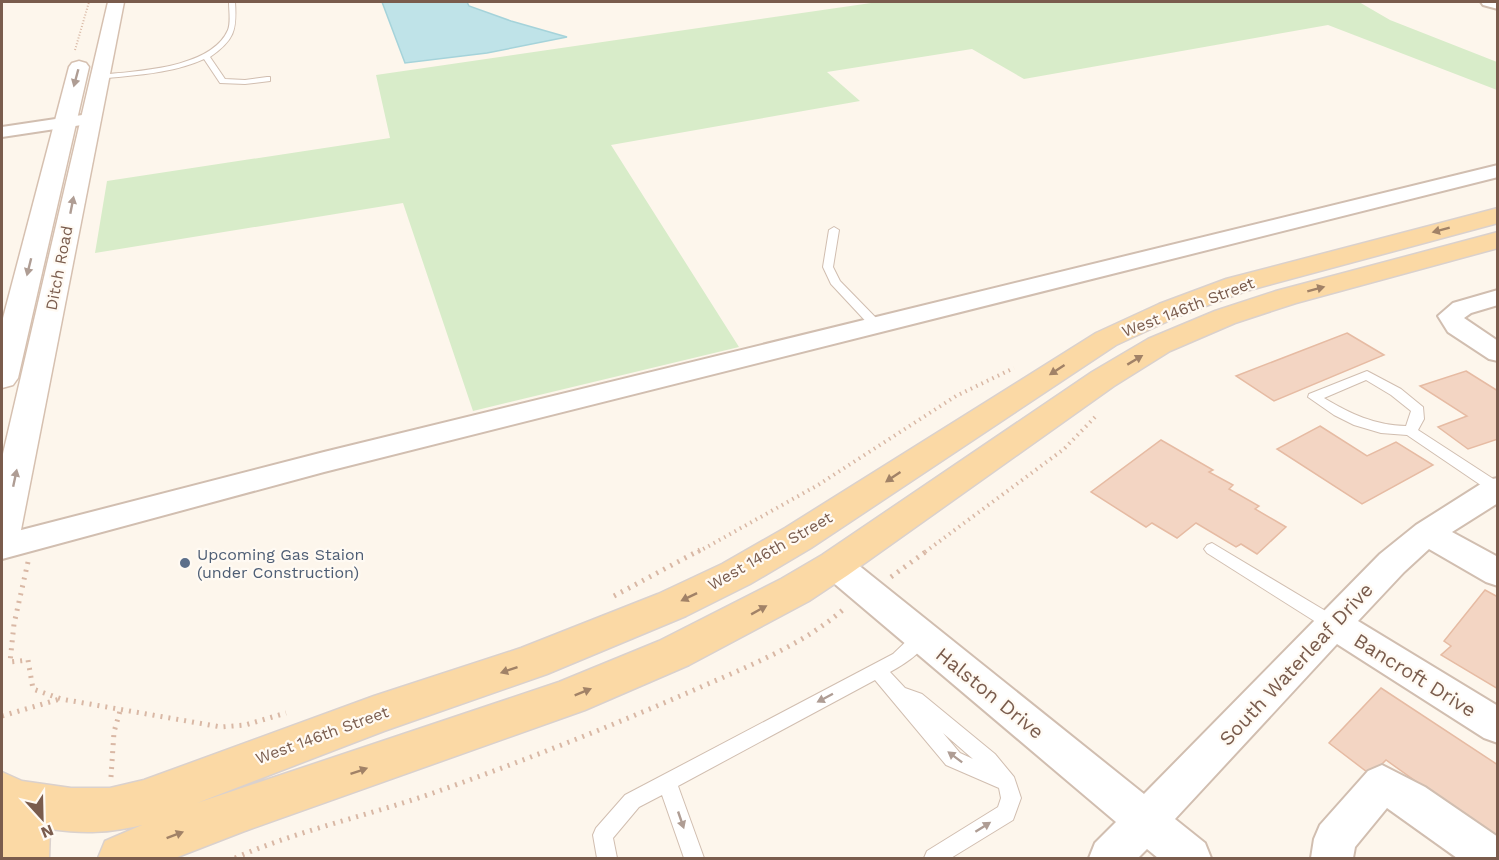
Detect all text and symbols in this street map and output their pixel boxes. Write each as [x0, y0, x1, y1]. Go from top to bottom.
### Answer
one-way arrow [71, 69, 81, 87]
one-way arrow [68, 195, 77, 214]
street label: Ditch Road [41, 224, 77, 312]
one-way arrow [1432, 226, 1450, 236]
one-way arrow [23, 258, 33, 277]
street label: West 146th Street [1119, 273, 1257, 341]
one-way arrow [1306, 283, 1325, 293]
one-way arrow [1127, 354, 1143, 365]
one-way arrow [1049, 365, 1065, 376]
one-way arrow [11, 469, 21, 488]
one-way arrow [885, 471, 902, 482]
street label: West 146th Street [704, 508, 836, 594]
place label: Upcoming Gas Staion (under Construction) [197, 545, 365, 582]
marker: Upcoming Gas Staion (under Construction) [178, 556, 192, 570]
street label: South Waterleaf Drive [1214, 577, 1378, 751]
one-way arrow [681, 592, 698, 601]
one-way arrow [751, 605, 768, 615]
street label: Bancroft Drive [1350, 628, 1480, 722]
street label: Halston Drive [931, 642, 1049, 744]
one-way arrow [500, 665, 518, 675]
one-way arrow [574, 686, 592, 696]
one-way arrow [817, 693, 834, 703]
street label: West 146th Street [253, 702, 391, 768]
one-way arrow [947, 751, 963, 764]
one-way arrow [350, 765, 368, 775]
north arrow [12, 788, 72, 848]
one-way arrow [676, 811, 686, 829]
text: N [38, 820, 56, 842]
one-way arrow [975, 822, 991, 833]
one-way arrow [166, 830, 184, 839]

